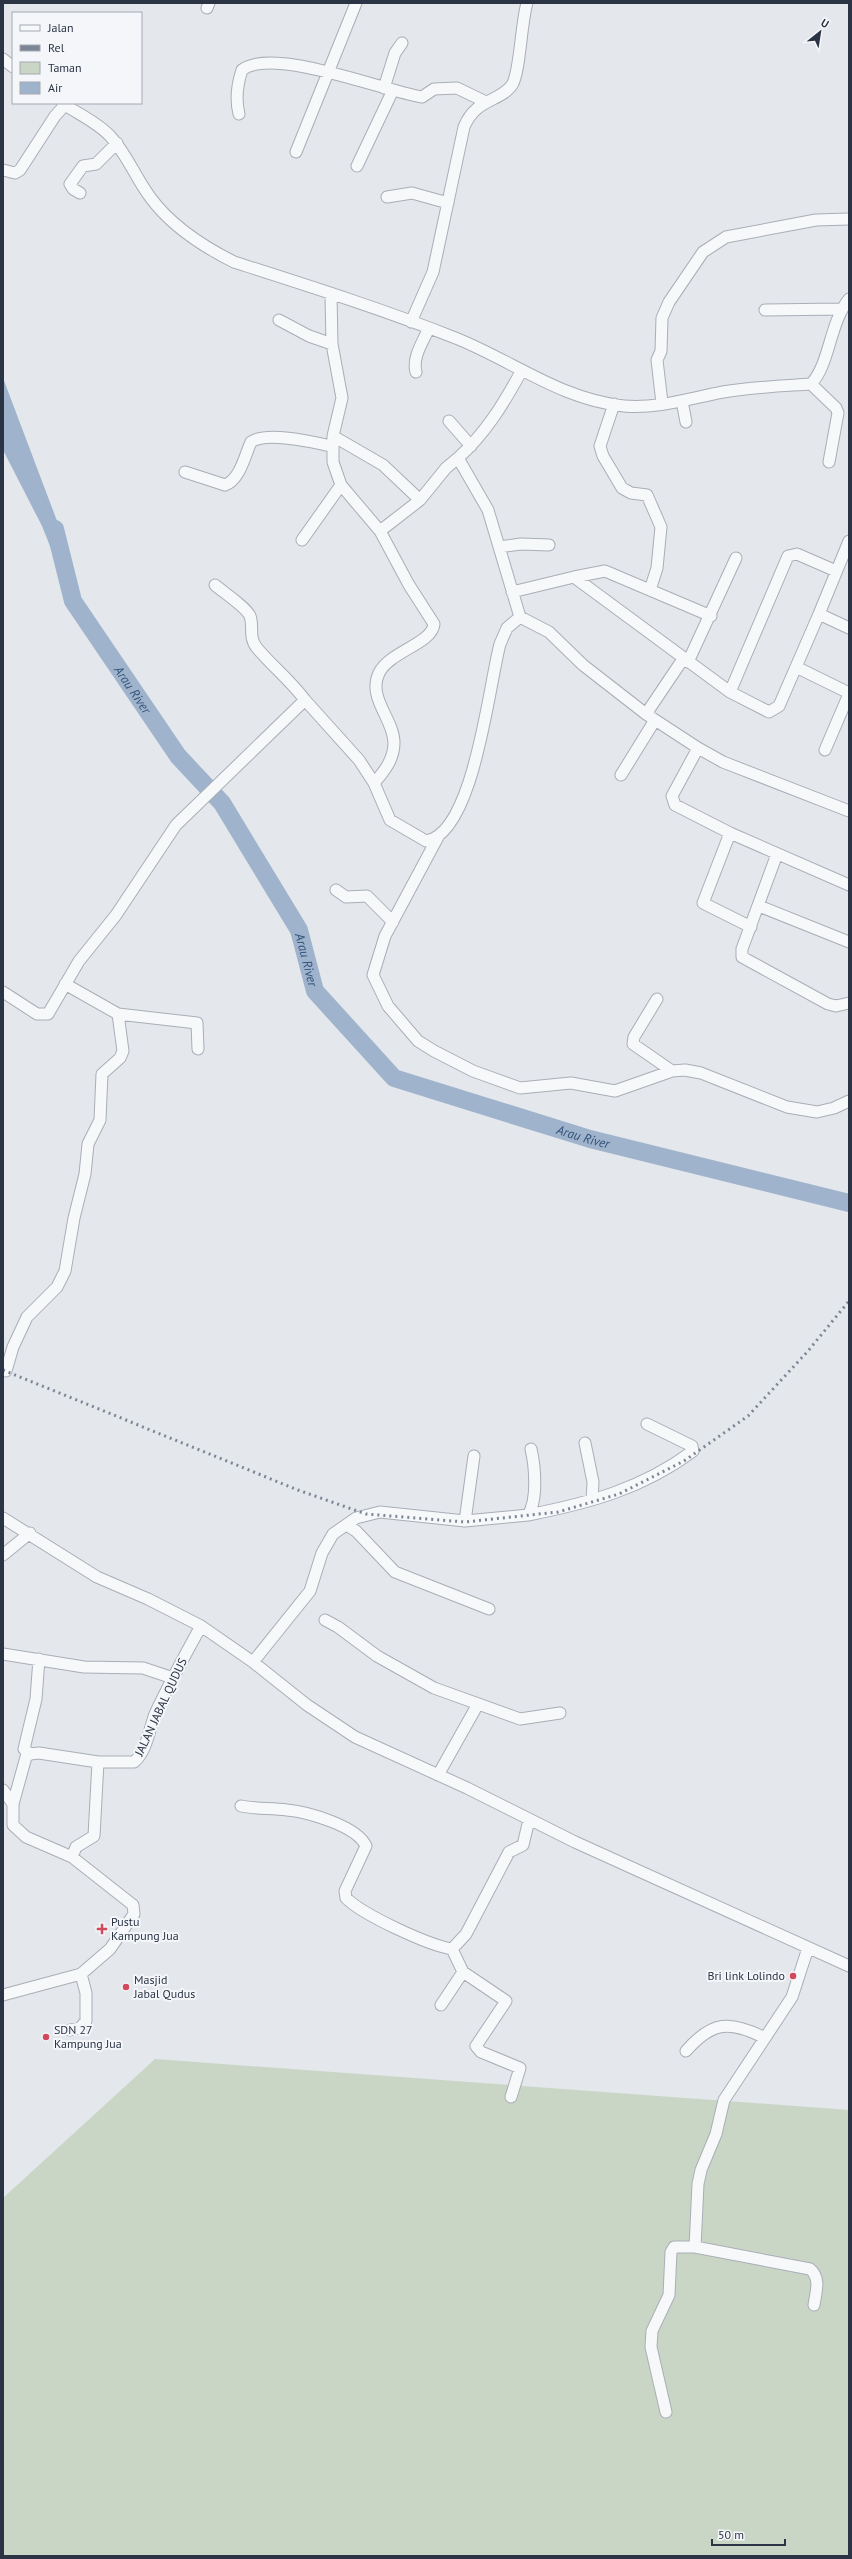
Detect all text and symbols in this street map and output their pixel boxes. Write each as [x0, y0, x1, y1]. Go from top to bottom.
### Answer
legend [12, 12, 142, 104]
north arrow [800, 12, 840, 52]
text: U [819, 16, 832, 31]
text: Jalan [47, 20, 73, 35]
text: Rel [48, 40, 65, 55]
text: Taman [48, 60, 82, 75]
text: Air [48, 80, 62, 95]
water label: Arau River [110, 662, 155, 718]
water label: Arau River [291, 930, 322, 989]
water label: Arau River [554, 1121, 612, 1153]
street label: JALAN JABAL QUDUS [131, 1655, 190, 1759]
place label: Pustu Kampung Jua [111, 1914, 179, 1943]
marker: Pustu Kampung Jua [96, 1923, 108, 1935]
place label: Bri link Lolindo [708, 1968, 785, 1983]
marker: Bri link Lolindo [788, 1971, 798, 1981]
place label: Masjid Jabal Qudus [133, 1972, 195, 2001]
marker: Masjid Jabal Qudus [121, 1982, 131, 1992]
place label: SDN 27 Kampung Jua [54, 2022, 122, 2051]
marker: SDN 27 Kampung Jua [41, 2032, 51, 2042]
scale bar [712, 2521, 785, 2547]
text: 50 m [718, 2527, 744, 2542]

